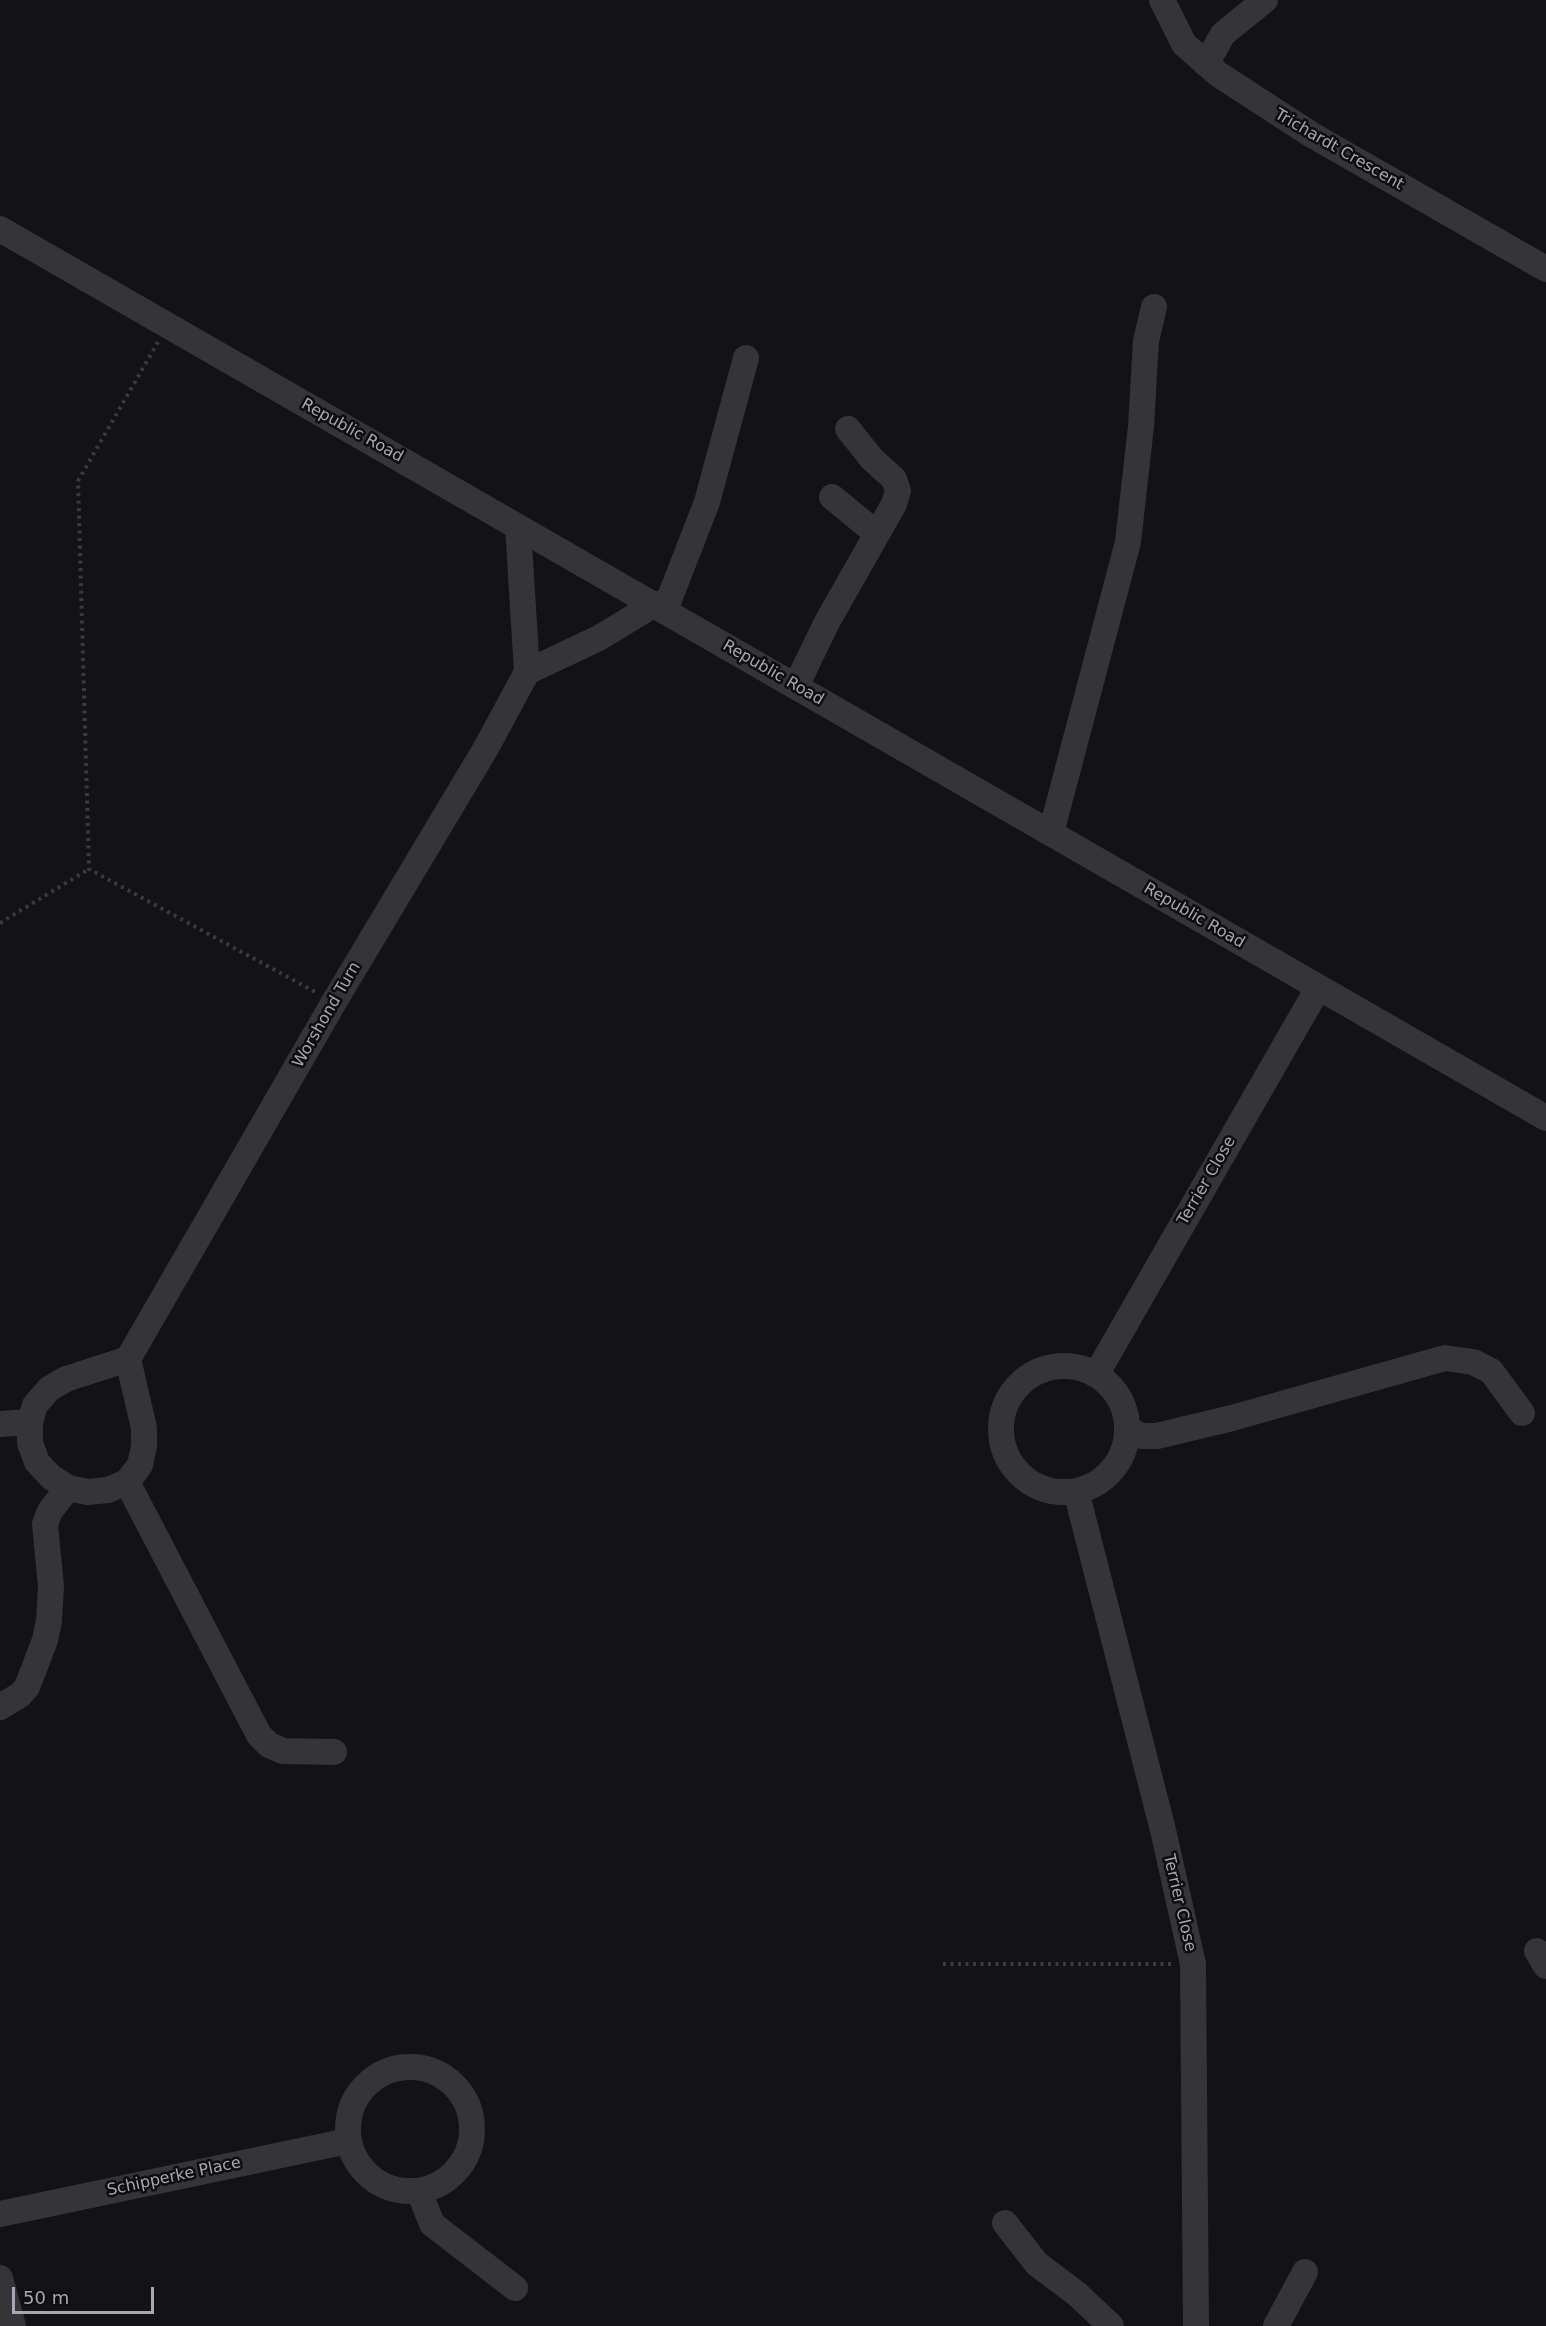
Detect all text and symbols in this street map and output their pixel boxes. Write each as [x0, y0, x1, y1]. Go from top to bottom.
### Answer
street label: Trichardt Crescent [1271, 105, 1407, 195]
street label: Republic Road [298, 395, 406, 467]
street label: Republic Road [719, 636, 827, 710]
street label: Republic Road [1140, 879, 1248, 953]
street label: Worshond Turn [289, 959, 365, 1071]
street label: Terrier Close [1174, 1133, 1240, 1229]
street label: Terrier Close [1158, 1852, 1200, 1954]
street label: Schipperke Place [105, 2153, 243, 2201]
scale bar [15, 2275, 158, 2313]
text: 50 m [23, 2287, 69, 2308]

